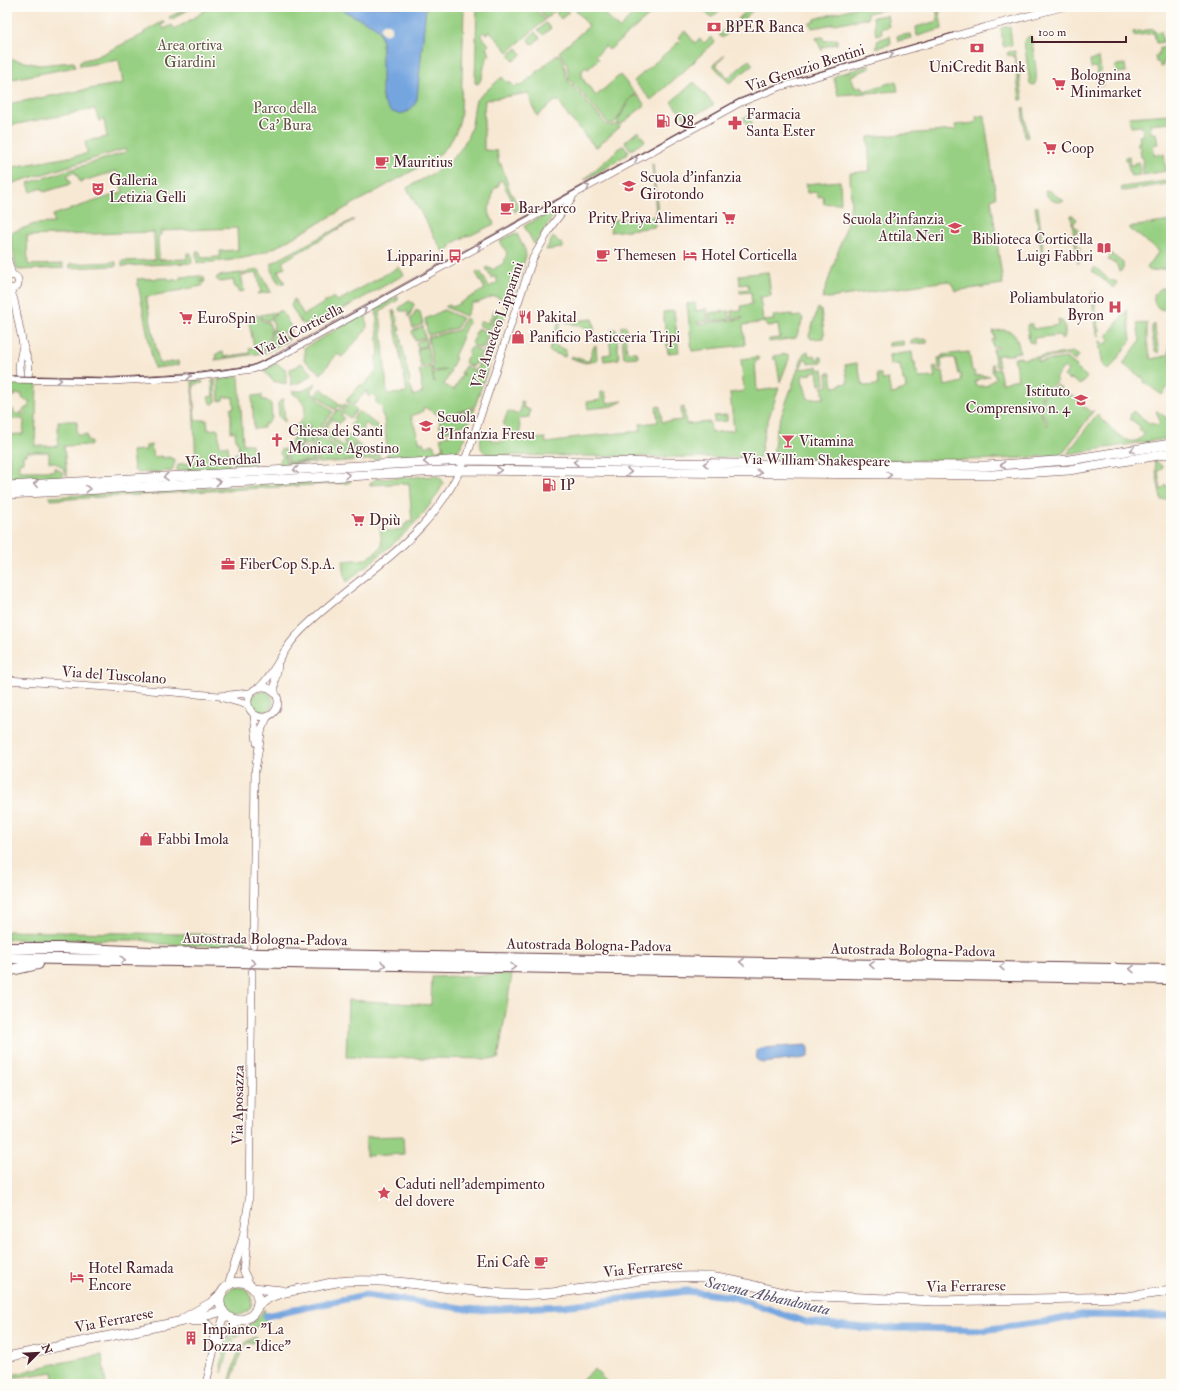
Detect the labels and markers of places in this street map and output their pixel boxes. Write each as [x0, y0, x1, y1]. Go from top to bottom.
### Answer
place label: BPER Banca [725, 18, 805, 37]
bank icon: BPER Banca [706, 19, 722, 35]
bank icon: UniCredit Bank [969, 40, 985, 56]
place label: UniCredit Bank [929, 58, 1025, 77]
place label: Bolognina Minimarket [1070, 66, 1142, 102]
supermarket icon: Bolognina Minimarket [1051, 76, 1067, 92]
place label: Farmacia Santa Ester [746, 105, 815, 141]
place label: Q8 [674, 112, 696, 131]
fuel station icon: Q8 [655, 113, 671, 129]
pharmacy icon: Farmacia Santa Ester [727, 115, 743, 131]
place label: Coop [1061, 139, 1094, 159]
supermarket icon: Coop [1042, 140, 1058, 156]
place label: Mauritius [393, 153, 453, 172]
cafe icon: Mauritius [374, 154, 390, 170]
place label: Scuola d'infanzia Girotondo [640, 168, 742, 204]
place label: Galleria Letizia Gelli [109, 171, 186, 207]
school or university icon: Scuola d'infanzia Girotondo [621, 178, 637, 194]
theatre icon: Galleria Letizia Gelli [90, 181, 106, 197]
place label: Bar Parco [518, 199, 576, 218]
cafe icon: Bar Parco [499, 200, 515, 216]
place label: Prity Priya Alimentari [588, 209, 718, 228]
supermarket icon: Prity Priya Alimentari [721, 210, 737, 226]
place label: Scuola d'infanzia Attila Neri [842, 210, 945, 246]
school or university icon: Scuola d'infanzia Attila Neri [947, 220, 963, 236]
place label: Biblioteca Corticella Luigi Fabbri [972, 230, 1094, 266]
library icon: Biblioteca Corticella Luigi Fabbri [1096, 240, 1112, 256]
place label: Themesen [614, 246, 677, 265]
place label: Hotel Corticella [701, 246, 798, 265]
place label: Lipparini [387, 247, 444, 267]
cafe icon: Themesen [595, 247, 611, 263]
hotel icon: Hotel Corticella [682, 247, 698, 263]
bus stop icon: Lipparini [447, 248, 463, 264]
place label: Poliambulatorio Byron [1009, 289, 1104, 325]
hospital icon: Poliambulatorio Byron [1107, 299, 1123, 315]
place label: Pakital [536, 308, 577, 327]
place label: EuroSpin [197, 309, 256, 329]
restaurant icon: Pakital [517, 309, 533, 325]
supermarket icon: EuroSpin [178, 310, 194, 326]
place label: Panificio Pasticceria Tripi [529, 328, 680, 348]
shop icon: Panificio Pasticceria Tripi [510, 329, 526, 345]
place label: Istituto Comprensivo n. 4 [965, 382, 1071, 419]
school or university icon: Istituto Comprensivo n. 4 [1073, 392, 1089, 408]
place label: Scuola d'Infanzia Fresu [437, 408, 535, 444]
school or university icon: Scuola d'Infanzia Fresu [418, 418, 434, 434]
place label: Chiesa dei Santi Monica e Agostino [288, 422, 399, 458]
church icon: Chiesa dei Santi Monica e Agostino [269, 432, 285, 448]
place label: Vitamina [799, 432, 855, 451]
bar icon: Vitamina [780, 433, 796, 449]
place label: IP [560, 476, 575, 495]
fuel station icon: IP [541, 477, 557, 493]
place label: Dpiù [369, 511, 401, 531]
supermarket icon: Dpiù [350, 512, 366, 528]
place label: FiberCop S.p.A. [239, 555, 335, 575]
office icon: FiberCop S.p.A. [220, 556, 236, 572]
place label: Fabbi Imola [157, 830, 230, 849]
shop icon: Fabbi Imola [138, 831, 154, 847]
place label: Caduti nell'adempimento del dovere [395, 1175, 545, 1211]
place icon: Caduti nell'adempimento del dovere [376, 1185, 392, 1201]
place label: Eni Cafè [476, 1253, 530, 1272]
cafe icon: Eni Cafè [533, 1254, 549, 1270]
place label: Hotel Ramada Encore [88, 1259, 175, 1295]
hotel icon: Hotel Ramada Encore [69, 1269, 85, 1285]
place label: Impianto "La Dozza - Idice" [202, 1320, 291, 1356]
building icon: Impianto "La Dozza - Idice" [183, 1330, 199, 1346]

